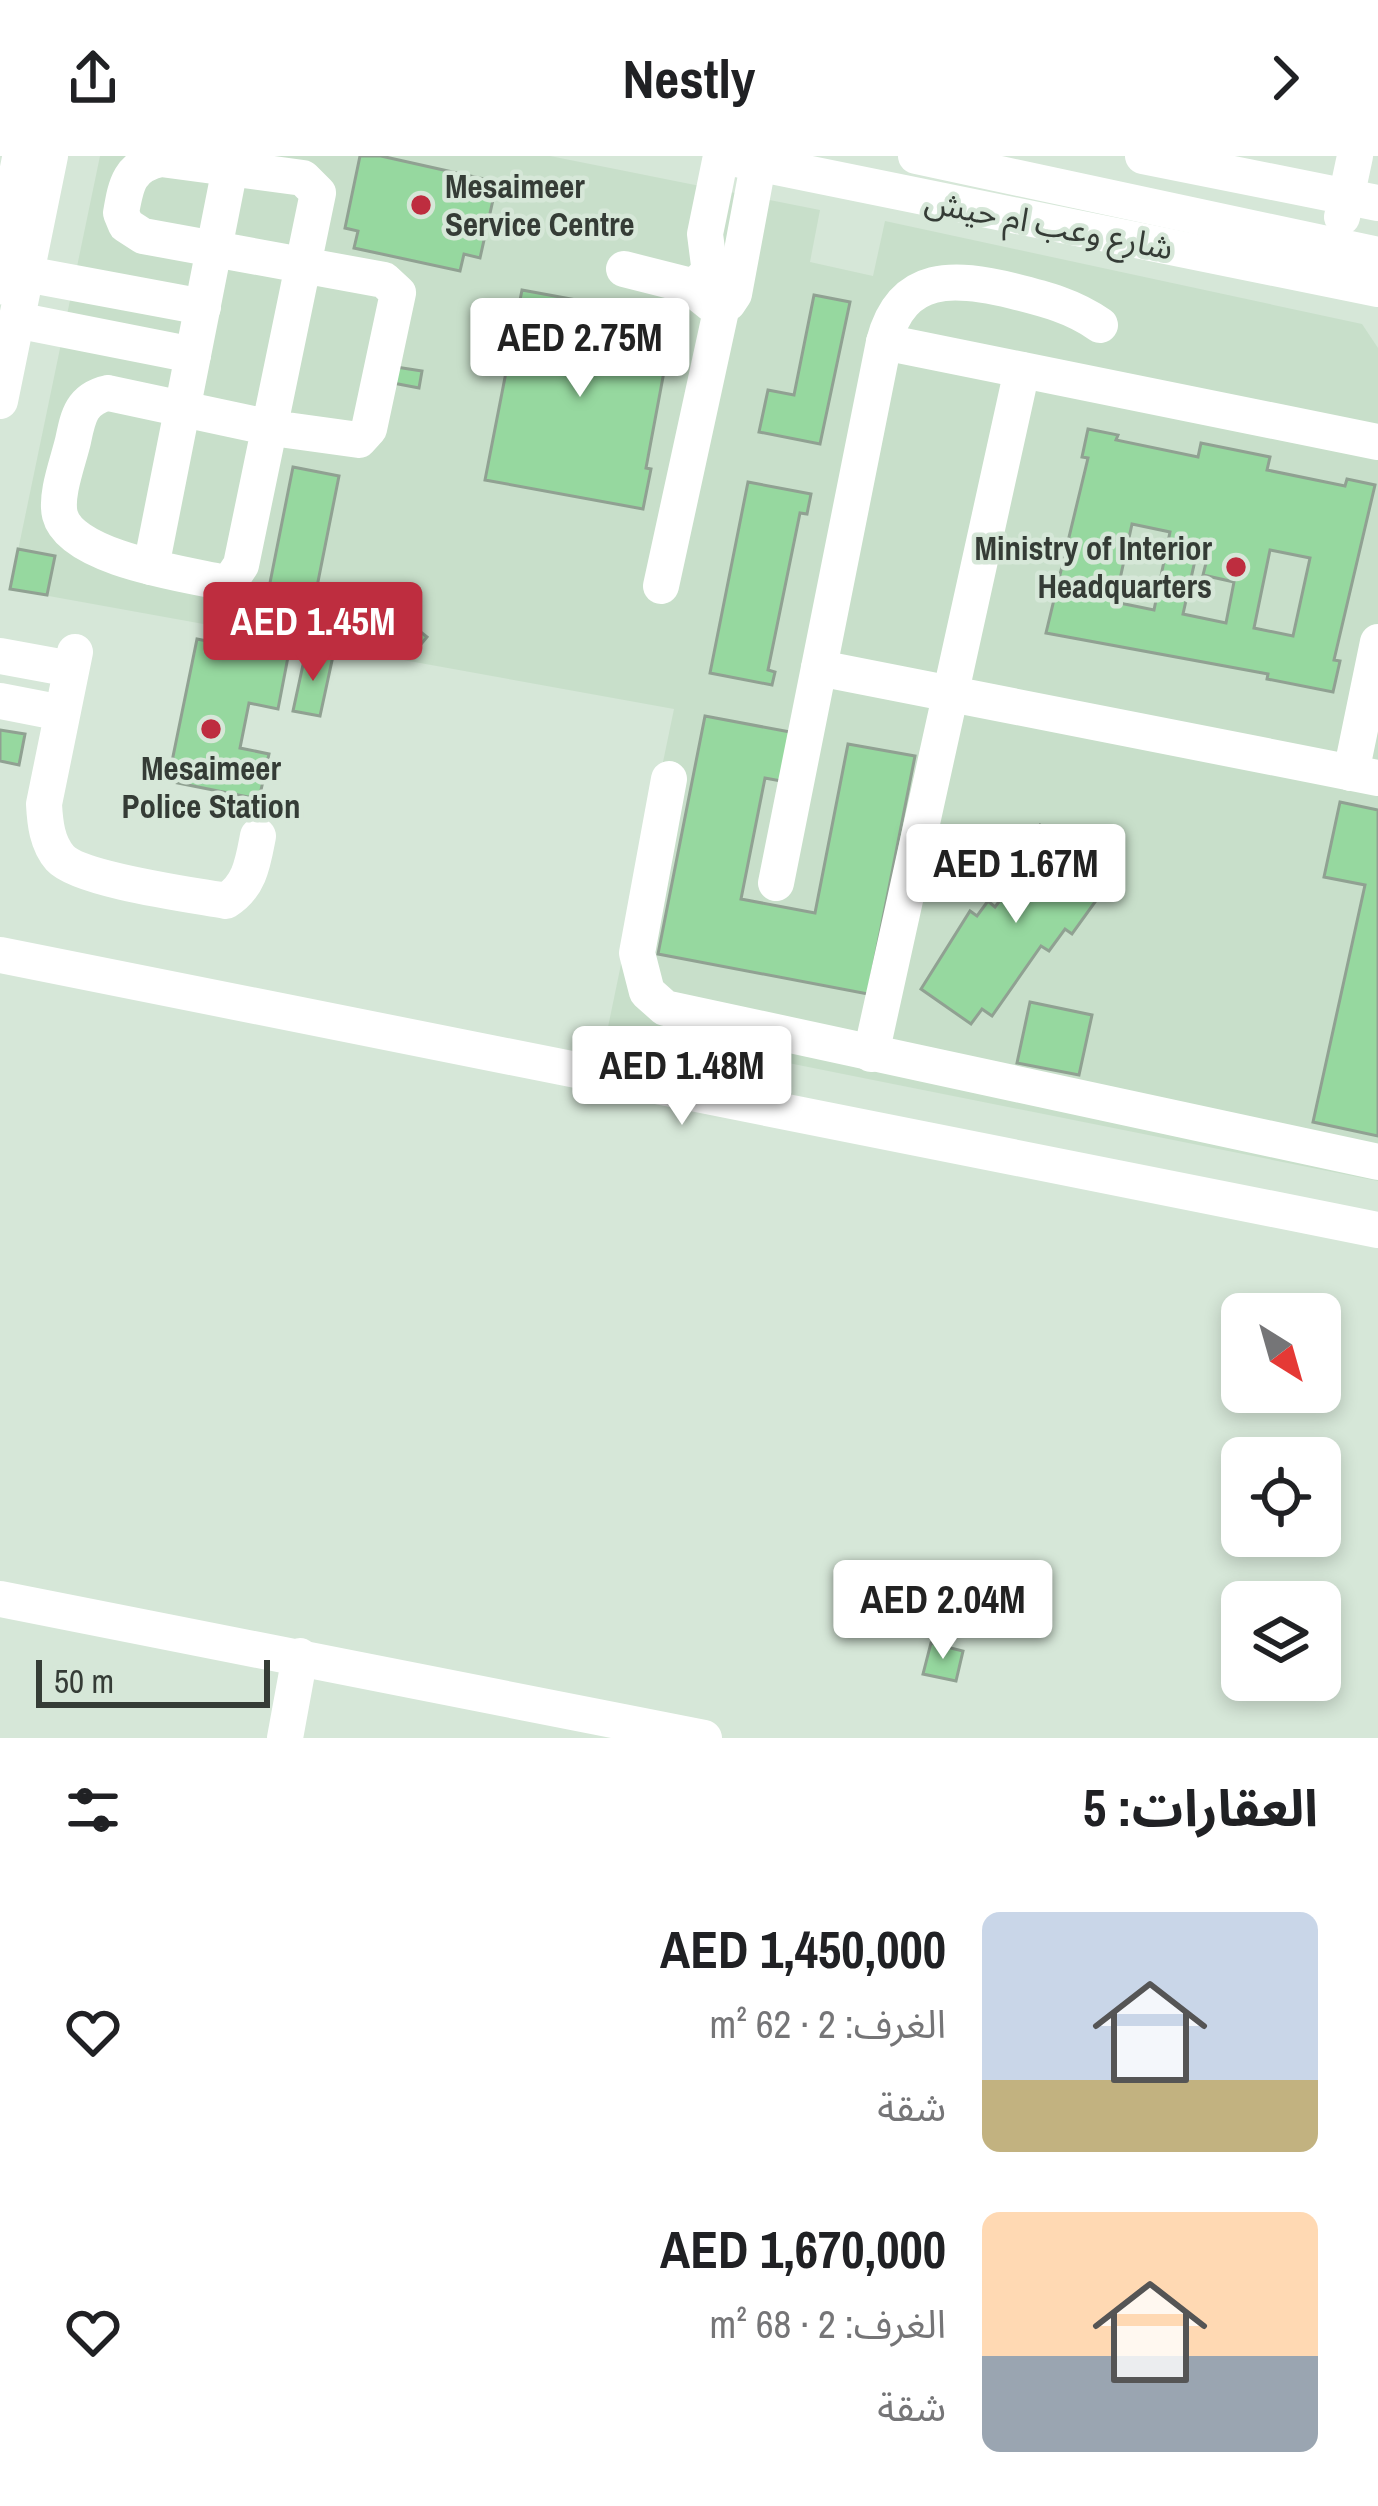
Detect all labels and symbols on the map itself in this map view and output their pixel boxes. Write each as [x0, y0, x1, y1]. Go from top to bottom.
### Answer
place label: Mesaimeer Service Centre [445, 164, 635, 246]
street label: شارع وعب ام حيش [921, 178, 1177, 273]
marker: Mesaimeer Service Centre [408, 192, 434, 218]
pin: AED 2.75M [443, 298, 717, 400]
place label: Ministry of Interior Headquarters [974, 526, 1212, 608]
marker: Ministry of Interior Headquarters [1223, 554, 1249, 580]
pin: AED 1.45M [176, 582, 450, 684]
marker: Mesaimeer Police Station [198, 716, 224, 742]
place label: Mesaimeer Police Station [122, 746, 300, 828]
pin: AED 1.67M [879, 824, 1153, 926]
pin: AED 1.48M [545, 1026, 819, 1128]
north arrow [1221, 1293, 1341, 1413]
pin: AED 2.04M [806, 1560, 1080, 1662]
scale bar [36, 1654, 270, 1707]

